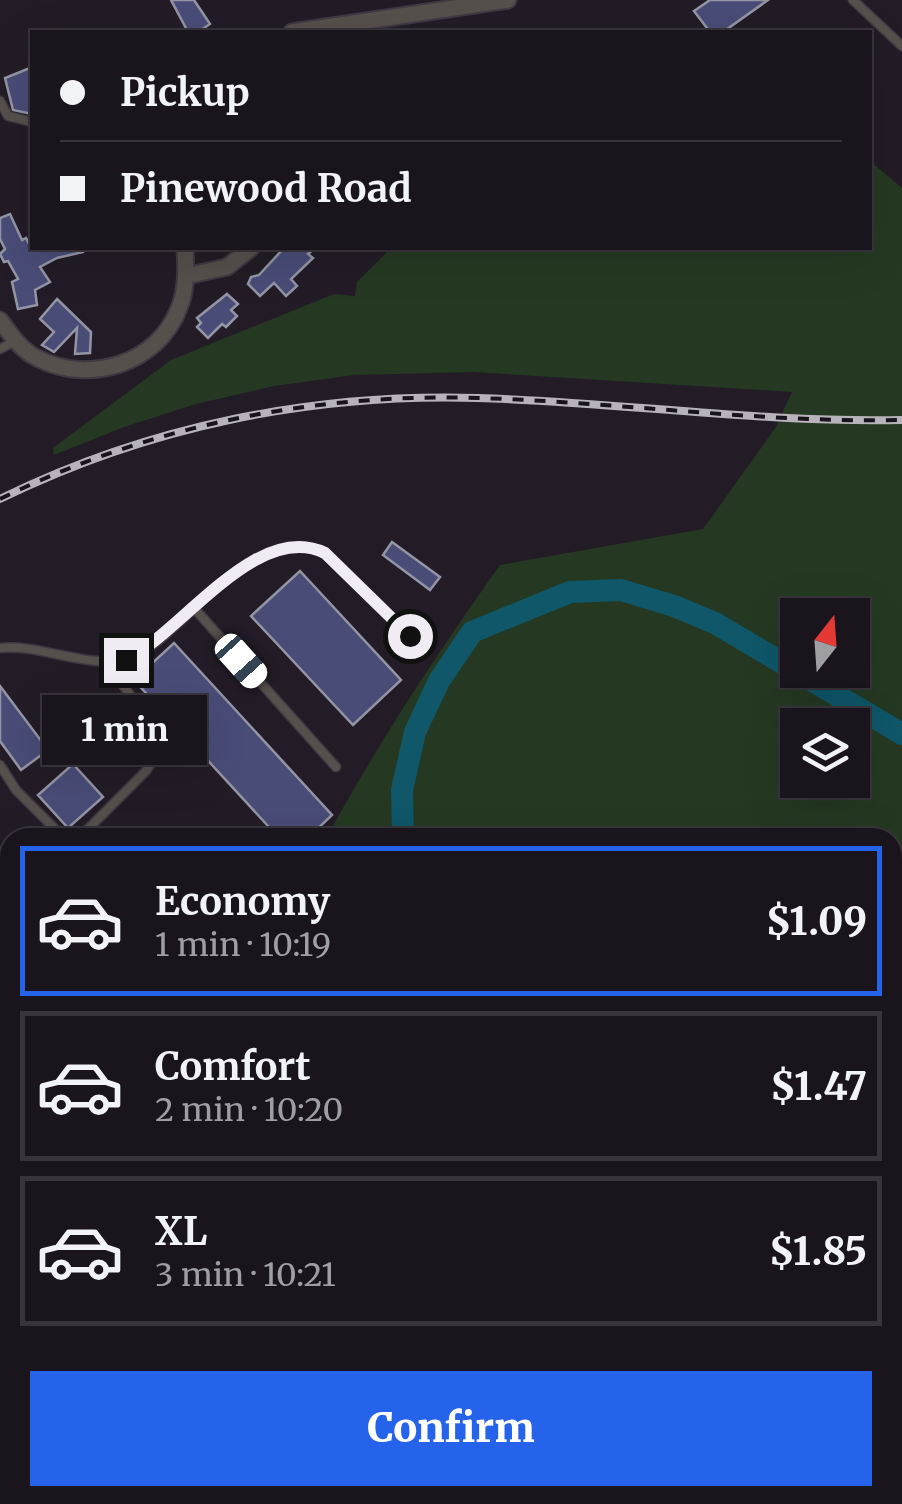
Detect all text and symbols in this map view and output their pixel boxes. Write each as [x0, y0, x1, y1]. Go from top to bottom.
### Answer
text: Pickup [120, 69, 250, 116]
text: Pinewood Road [120, 165, 412, 212]
north arrow [780, 598, 870, 688]
map controls [780, 598, 870, 798]
route start [388, 614, 433, 659]
car [210, 629, 272, 693]
route end [104, 638, 149, 683]
callout: 1 min [44, 695, 208, 765]
button: layers [780, 708, 870, 798]
text: 1 min [81, 710, 168, 750]
icon: car [35, 876, 125, 966]
text: Economy [155, 878, 330, 925]
text: $1.09 [766, 898, 867, 945]
text: 1 min · 10:19 [155, 925, 331, 965]
icon: car [35, 1041, 125, 1131]
text: Comfort [155, 1043, 311, 1090]
text: $1.47 [770, 1063, 867, 1110]
text: 2 min · 10:20 [155, 1090, 343, 1130]
icon: car [35, 1206, 125, 1296]
text: XL [155, 1208, 207, 1255]
text: $1.85 [769, 1228, 867, 1275]
text: 3 min · 10:21 [155, 1255, 336, 1295]
button: Confirm [30, 1371, 872, 1486]

